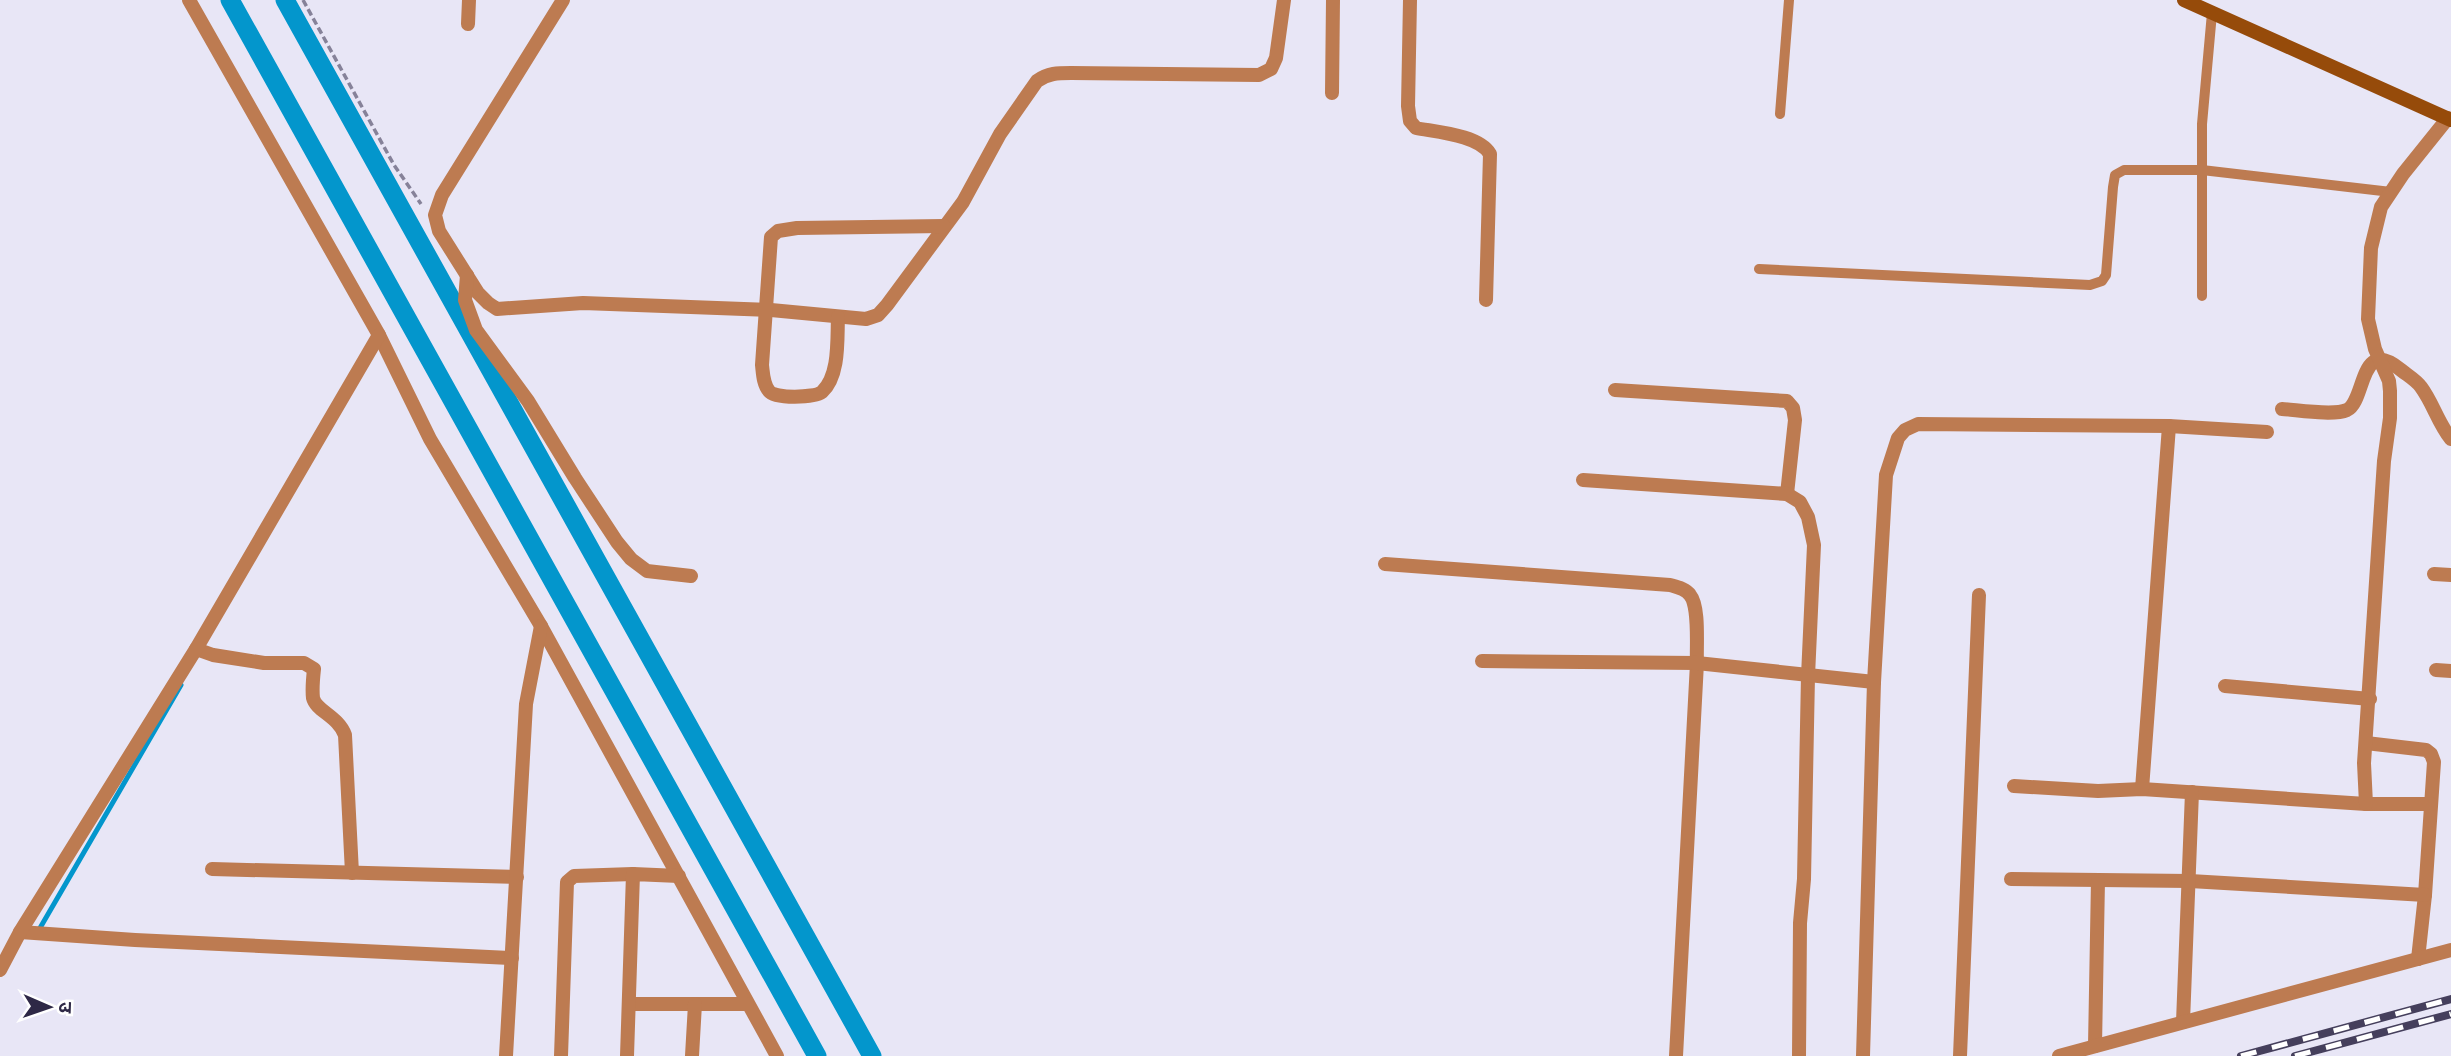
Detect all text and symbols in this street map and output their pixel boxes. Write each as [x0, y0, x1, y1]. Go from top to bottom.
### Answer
north arrow [14, 972, 84, 1042]
text: उ [55, 1002, 78, 1014]

